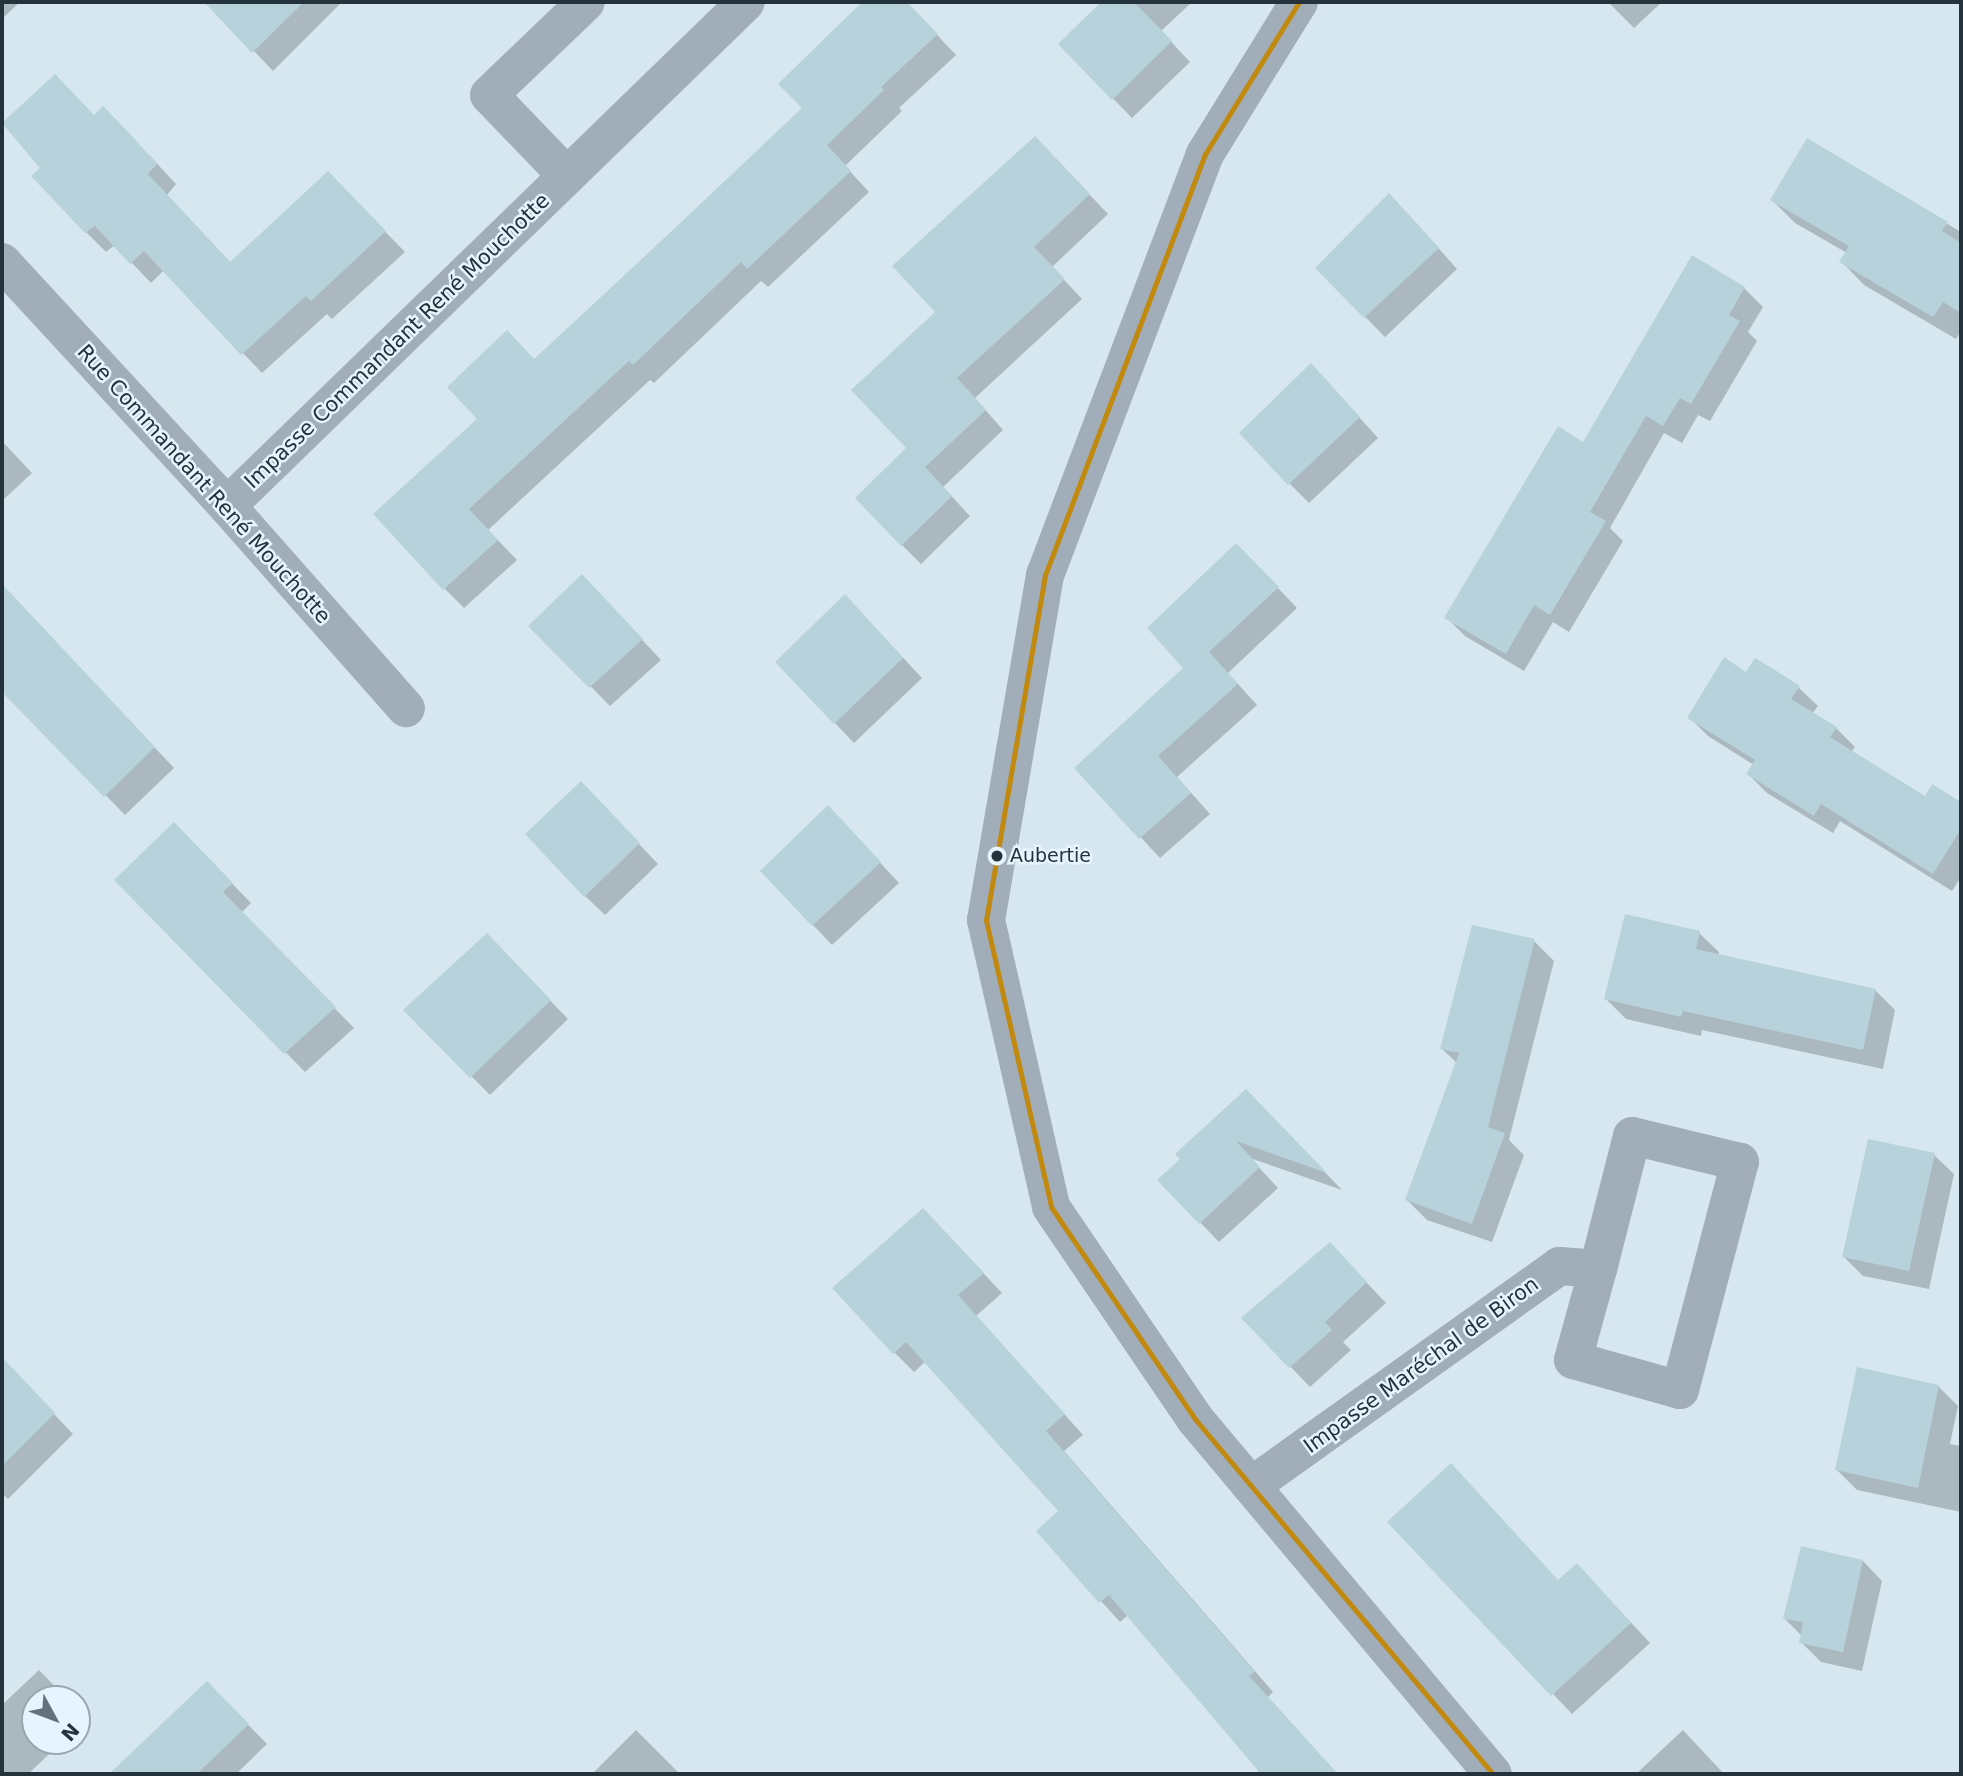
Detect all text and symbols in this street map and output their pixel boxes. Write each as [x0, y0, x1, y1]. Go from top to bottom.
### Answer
street label: Impasse Commandant René Mouchotte [239, 188, 555, 494]
street label: Rue Commandant René Mouchotte [72, 339, 336, 629]
place label: Aubertie [1010, 845, 1091, 867]
marker: Aubertie [990, 849, 1004, 863]
street label: Impasse Maréchal de Biron [1299, 1271, 1543, 1459]
north arrow [21, 1685, 91, 1755]
text: N [57, 1719, 84, 1746]

